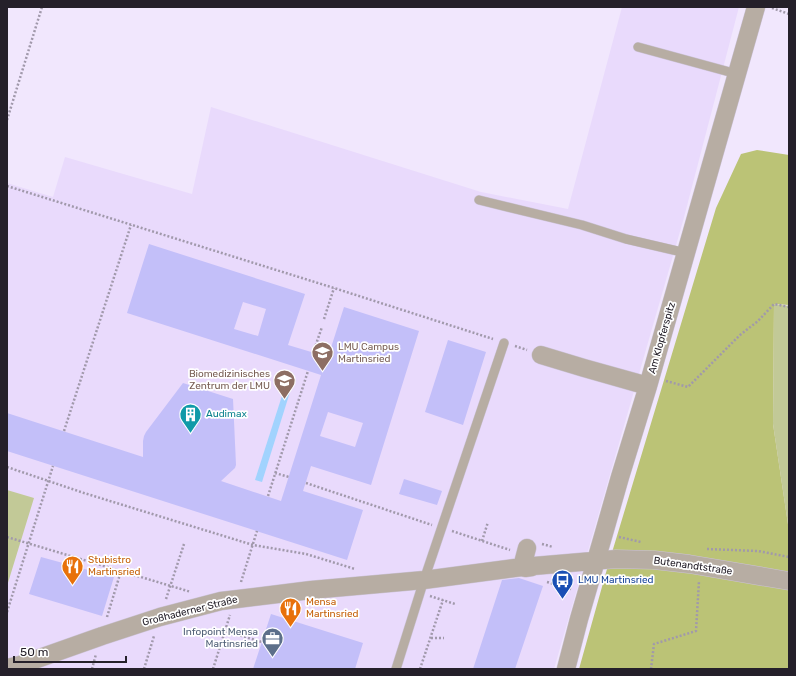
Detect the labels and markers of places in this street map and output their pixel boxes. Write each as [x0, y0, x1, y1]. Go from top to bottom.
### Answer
school or university icon: LMU Campus Martinsried [310, 340, 336, 373]
place label: LMU Campus Martinsried [338, 341, 399, 365]
school or university icon: Biomedizinisches Zentrum der LMU [272, 367, 298, 400]
place label: Biomedizinisches Zentrum der LMU [189, 368, 270, 392]
building icon: Audimax [177, 401, 203, 434]
place label: Audimax [206, 408, 247, 420]
restaurant icon: Stubistro Martinsried [59, 553, 85, 586]
place label: Stubistro Martinsried [88, 554, 141, 578]
bus stop icon: LMU Martinsried [549, 567, 575, 600]
place label: LMU Martinsried [578, 574, 654, 586]
restaurant icon: Mensa Martinsried [278, 595, 304, 628]
place label: Mensa Martinsried [306, 596, 359, 620]
office icon: Infopoint Mensa Martinsried [260, 625, 286, 658]
place label: Infopoint Mensa Martinsried [183, 626, 258, 650]

